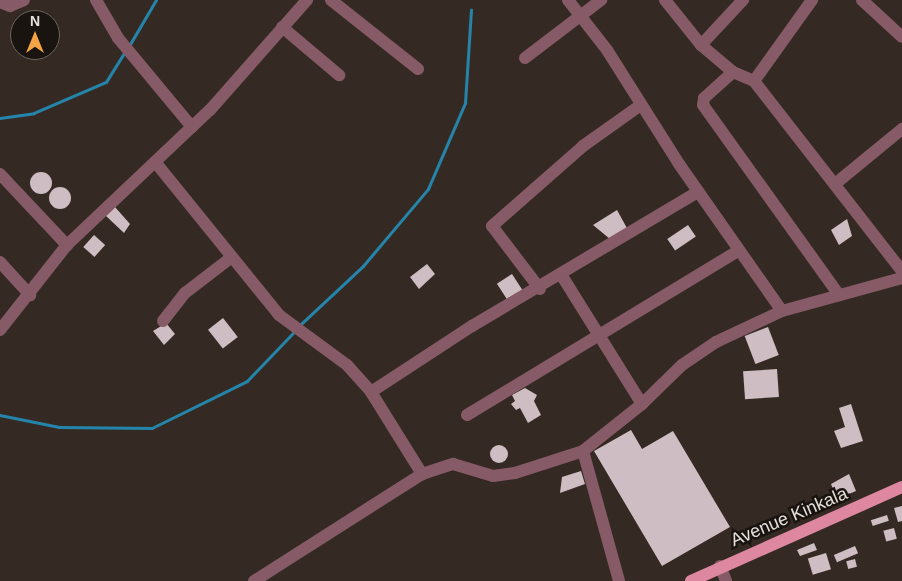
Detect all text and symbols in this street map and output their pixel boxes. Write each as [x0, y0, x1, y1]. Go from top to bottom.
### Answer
north arrow [10, 10, 60, 60]
text: N [30, 13, 40, 29]
street label: Avenue Kinkala [727, 483, 851, 551]

